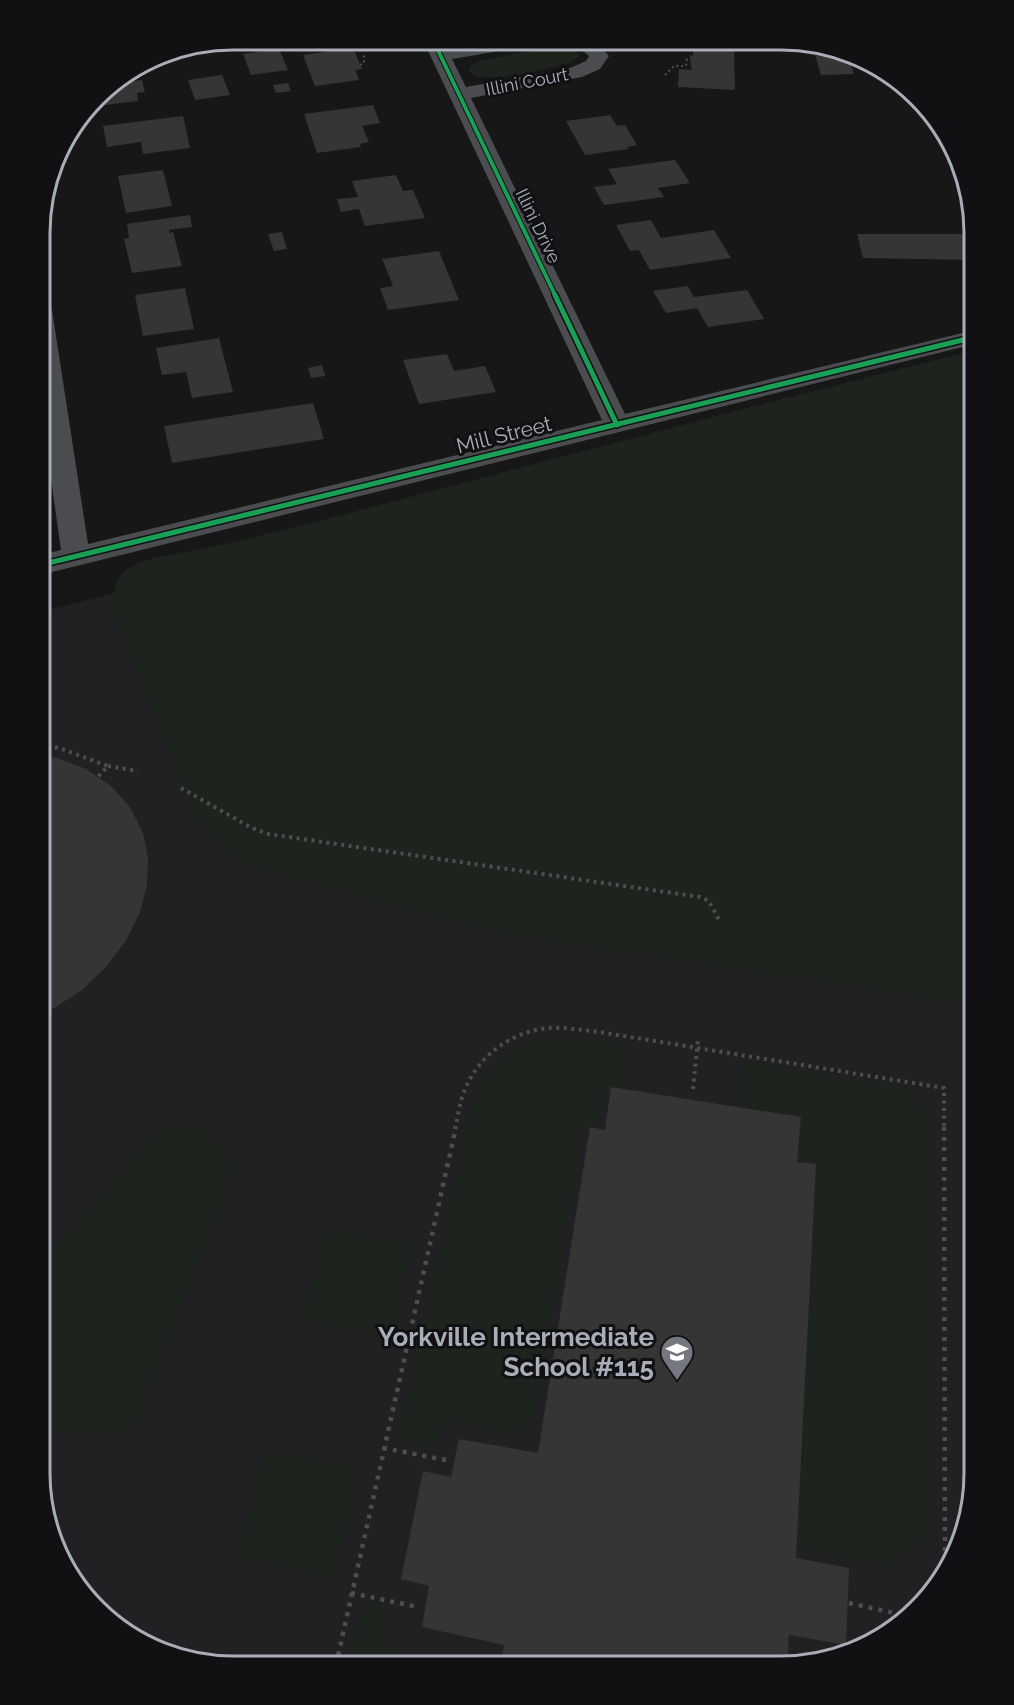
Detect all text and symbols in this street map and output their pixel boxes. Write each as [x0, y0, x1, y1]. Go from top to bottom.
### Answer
street label: Illini Court [484, 63, 570, 100]
street label: Illini Drive [511, 185, 566, 267]
street label: Mill Street [454, 411, 554, 458]
place label: Yorkville Intermediate School #115 [378, 1322, 654, 1382]
school or university icon: Yorkville Intermediate School #115 [659, 1334, 695, 1381]

